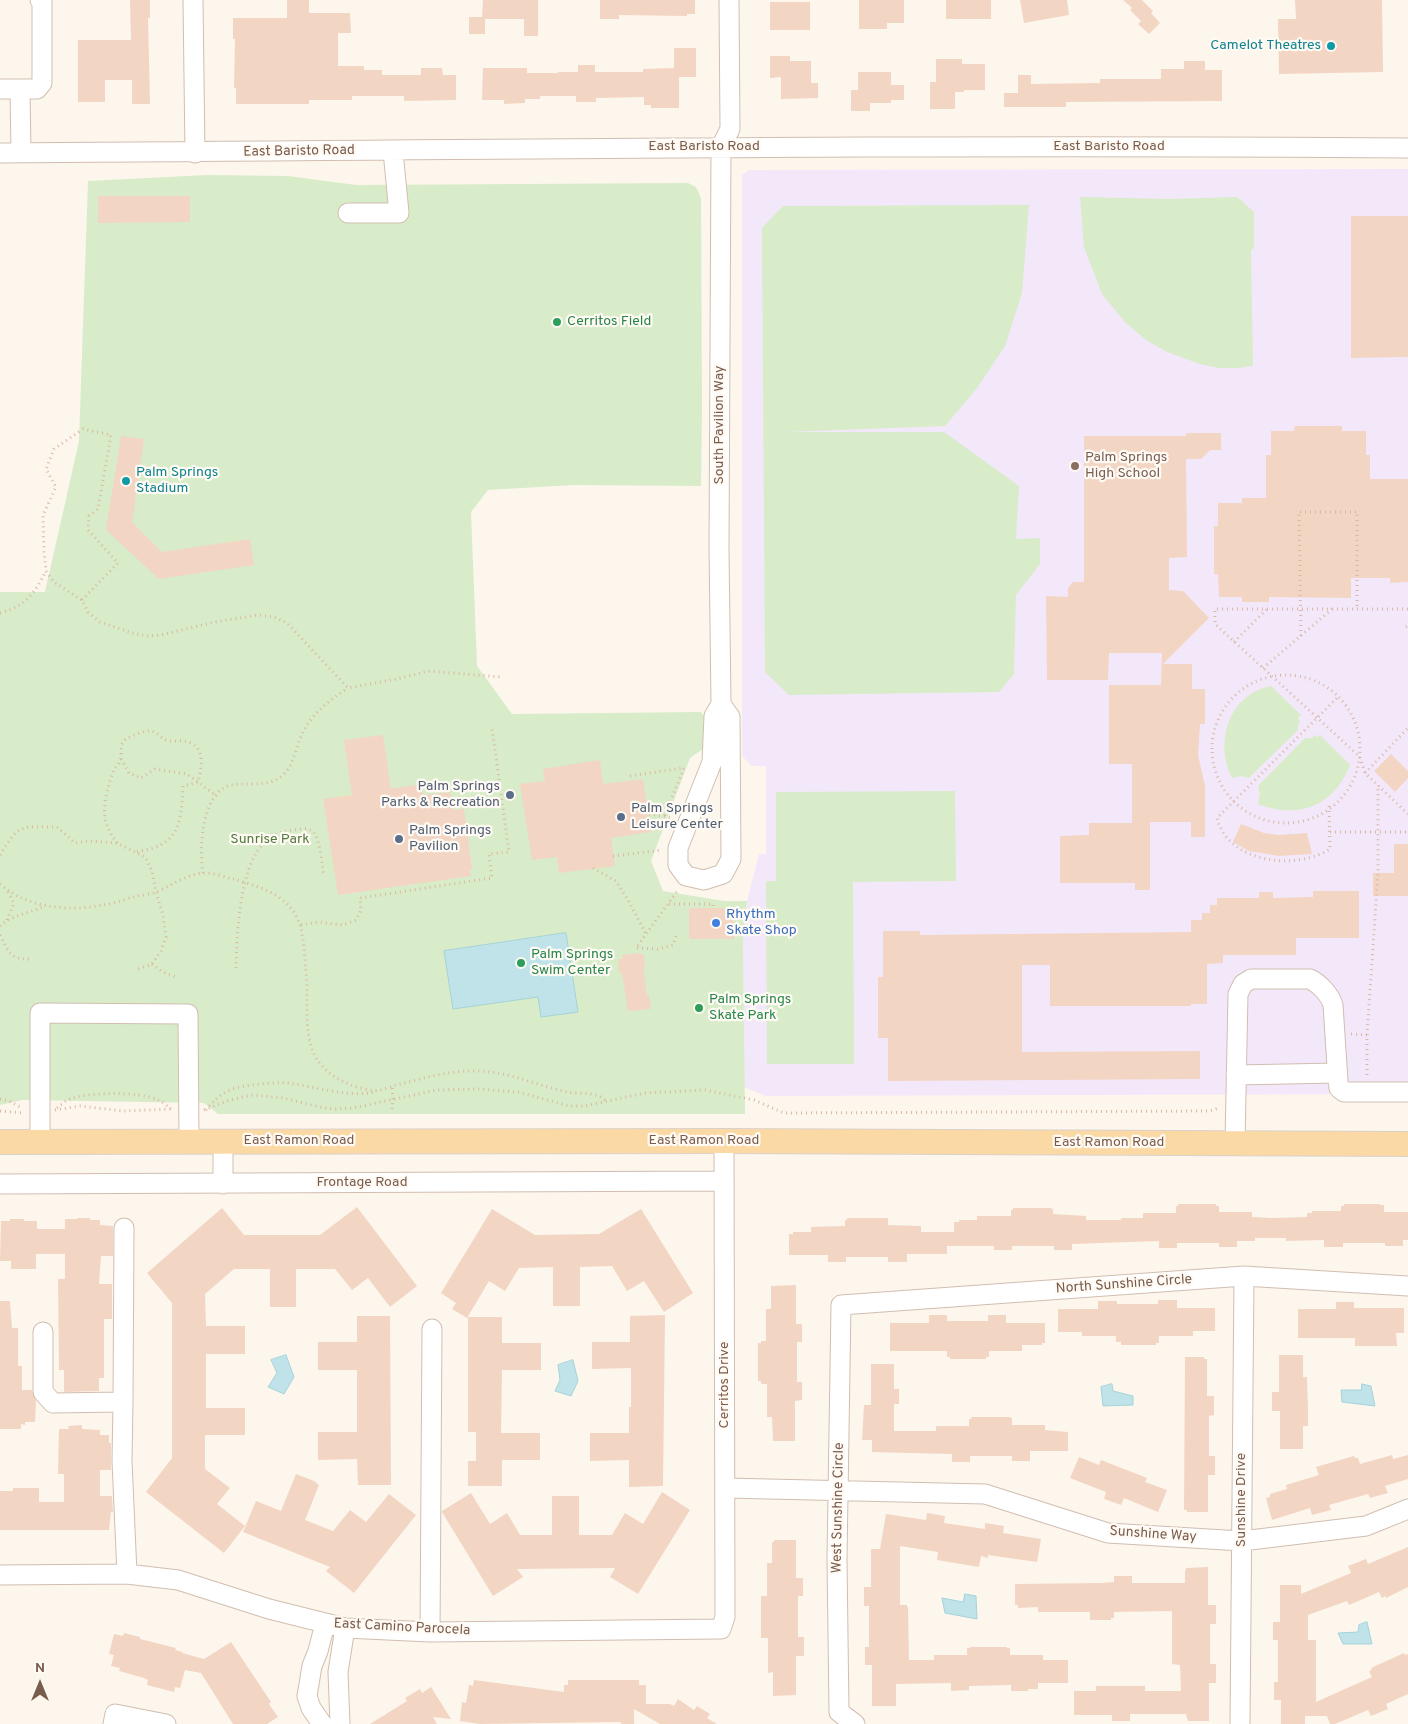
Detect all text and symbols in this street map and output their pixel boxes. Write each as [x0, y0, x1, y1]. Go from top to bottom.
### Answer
place label: Camelot Theatres [1210, 38, 1321, 54]
marker: Camelot Theatres [1325, 40, 1337, 52]
street label: East Baristo Road [648, 139, 760, 155]
street label: East Baristo Road [1053, 139, 1165, 155]
street label: East Baristo Road [243, 143, 355, 161]
place label: Cerritos Field [567, 314, 651, 330]
marker: Cerritos Field [551, 316, 563, 328]
street label: South Pavilion Way [712, 366, 728, 484]
place label: Palm Springs High School [1085, 450, 1167, 482]
marker: Palm Springs High School [1069, 460, 1081, 472]
place label: Palm Springs Stadium [136, 465, 218, 498]
marker: Palm Springs Stadium [120, 475, 132, 487]
place label: Palm Springs Parks & Recreation [381, 779, 500, 812]
marker: Palm Springs Parks & Recreation [504, 789, 516, 801]
place label: Palm Springs Leisure Center [631, 801, 723, 834]
marker: Palm Springs Leisure Center [615, 811, 627, 823]
place label: Palm Springs Pavilion [409, 823, 491, 856]
park label: Sunrise Park [230, 832, 310, 848]
marker: Palm Springs Pavilion [393, 833, 405, 845]
place label: Rhythm Skate Shop [726, 907, 797, 940]
marker: Rhythm Skate Shop [710, 917, 722, 929]
place label: Palm Springs Swim Center [531, 947, 613, 980]
marker: Palm Springs Swim Center [515, 957, 527, 969]
place label: Palm Springs Skate Park [709, 992, 791, 1024]
marker: Palm Springs Skate Park [693, 1002, 705, 1014]
street label: East Ramon Road [244, 1133, 354, 1149]
street label: East Ramon Road [649, 1133, 759, 1149]
street label: East Ramon Road [1054, 1135, 1164, 1151]
street label: Frontage Road [316, 1175, 408, 1191]
street label: North Sunshine Circle [1055, 1272, 1193, 1298]
street label: Cerritos Drive [717, 1342, 733, 1428]
street label: West Sunshine Circle [829, 1442, 849, 1574]
street label: Sunshine Drive [1234, 1453, 1250, 1547]
street label: Sunshine Way [1109, 1524, 1197, 1546]
street label: East Camino Parocela [333, 1616, 471, 1640]
north arrow [15, 1659, 65, 1709]
text: N [35, 1660, 45, 1677]

